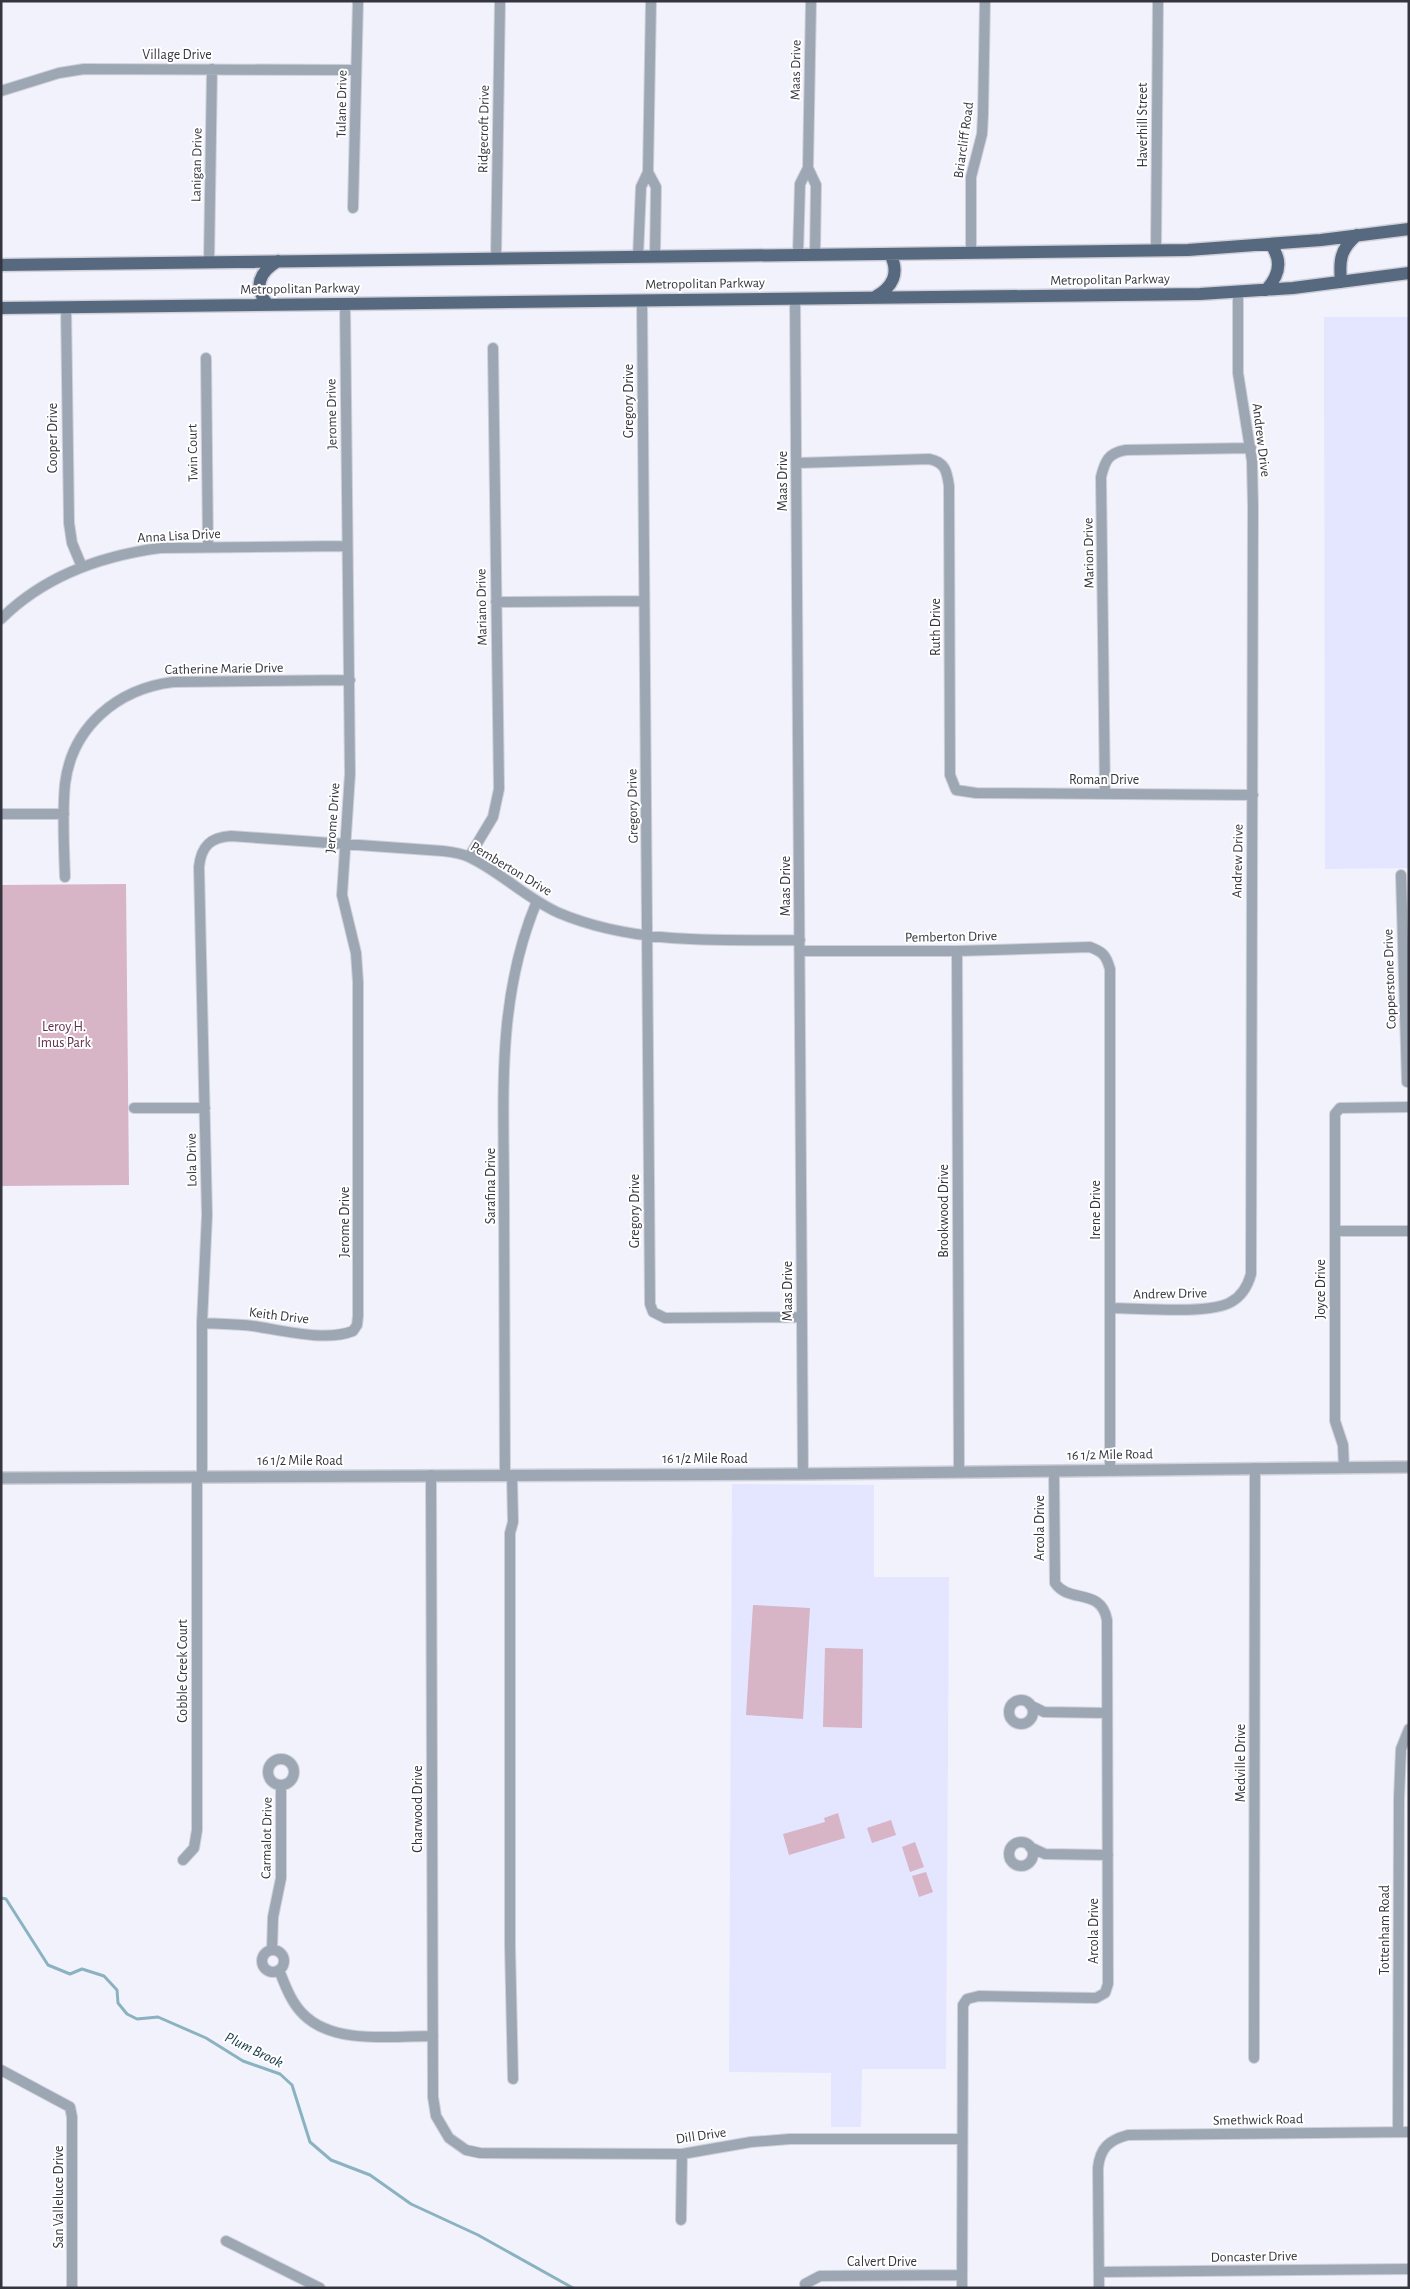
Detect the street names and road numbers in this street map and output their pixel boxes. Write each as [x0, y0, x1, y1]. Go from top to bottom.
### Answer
street label: Maas Drive [788, 40, 804, 100]
street label: Village Drive [142, 48, 212, 62]
street label: Tulane Drive [334, 70, 350, 138]
street label: Haverhill Street [1136, 82, 1150, 168]
street label: Ridgecroft Drive [476, 85, 492, 173]
street label: Briarcliff Road [952, 101, 976, 179]
street label: Lanigan Drive [189, 128, 205, 202]
street label: Metropolitan Parkway [1050, 272, 1170, 288]
street label: Metropolitan Parkway [645, 276, 765, 292]
street label: Metropolitan Parkway [240, 281, 360, 297]
street label: Gregory Drive [622, 364, 636, 438]
street label: Jerome Drive [324, 378, 340, 450]
street label: Andrew Drive [1250, 402, 1272, 478]
street label: Cooper Drive [46, 403, 60, 473]
street label: Twin Court [185, 423, 201, 482]
street label: Maas Drive [776, 451, 790, 511]
street label: Marion Drive [1081, 518, 1097, 588]
street label: Anna Lisa Drive [137, 527, 221, 545]
street label: Mariano Drive [474, 568, 490, 646]
street label: Ruth Drive [929, 598, 943, 656]
street label: Catherine Marie Drive [164, 661, 284, 677]
street label: Gregory Drive [625, 769, 641, 843]
street label: Roman Drive [1069, 773, 1139, 787]
street label: Jerome Drive [324, 782, 342, 854]
street label: Andrew Drive [1230, 824, 1246, 898]
street label: Pemberton Drive [468, 839, 554, 899]
street label: Maas Drive [779, 856, 793, 916]
street label: Pemberton Drive [905, 929, 997, 945]
street label: Copperstone Drive [1381, 929, 1399, 1029]
street label: Lola Drive [185, 1133, 199, 1187]
street label: Sarafina Drive [484, 1148, 498, 1224]
street label: Brookwood Drive [937, 1164, 951, 1258]
street label: Gregory Drive [628, 1174, 642, 1248]
street label: Irene Drive [1089, 1180, 1103, 1240]
street label: Jerome Drive [338, 1187, 352, 1257]
street label: Joyce Drive [1314, 1259, 1328, 1319]
street label: Maas Drive [781, 1261, 795, 1321]
street label: Andrew Drive [1133, 1286, 1207, 1302]
street label: Keith Drive [248, 1305, 310, 1327]
street label: 16 1/2 Mile Road [1067, 1447, 1153, 1463]
street label: 16 1/2 Mile Road [662, 1452, 748, 1466]
street label: 16 1/2 Mile Road [257, 1454, 343, 1468]
street label: Arcola Drive [1033, 1495, 1047, 1561]
street label: Cobble Creek Court [176, 1619, 190, 1723]
street label: Medville Drive [1234, 1724, 1248, 1802]
street label: Charwood Drive [411, 1765, 425, 1853]
street label: Carmalot Drive [259, 1797, 275, 1879]
street label: Tottenham Road [1378, 1885, 1392, 1975]
street label: Arcola Drive [1087, 1898, 1101, 1964]
street label: Smethwick Road [1213, 2112, 1303, 2128]
street label: Dill Drive [675, 2126, 727, 2146]
street label: San Valleluce Drive [52, 2145, 66, 2249]
street label: Doncaster Drive [1211, 2249, 1297, 2265]
street label: Calvert Drive [847, 2255, 917, 2269]

